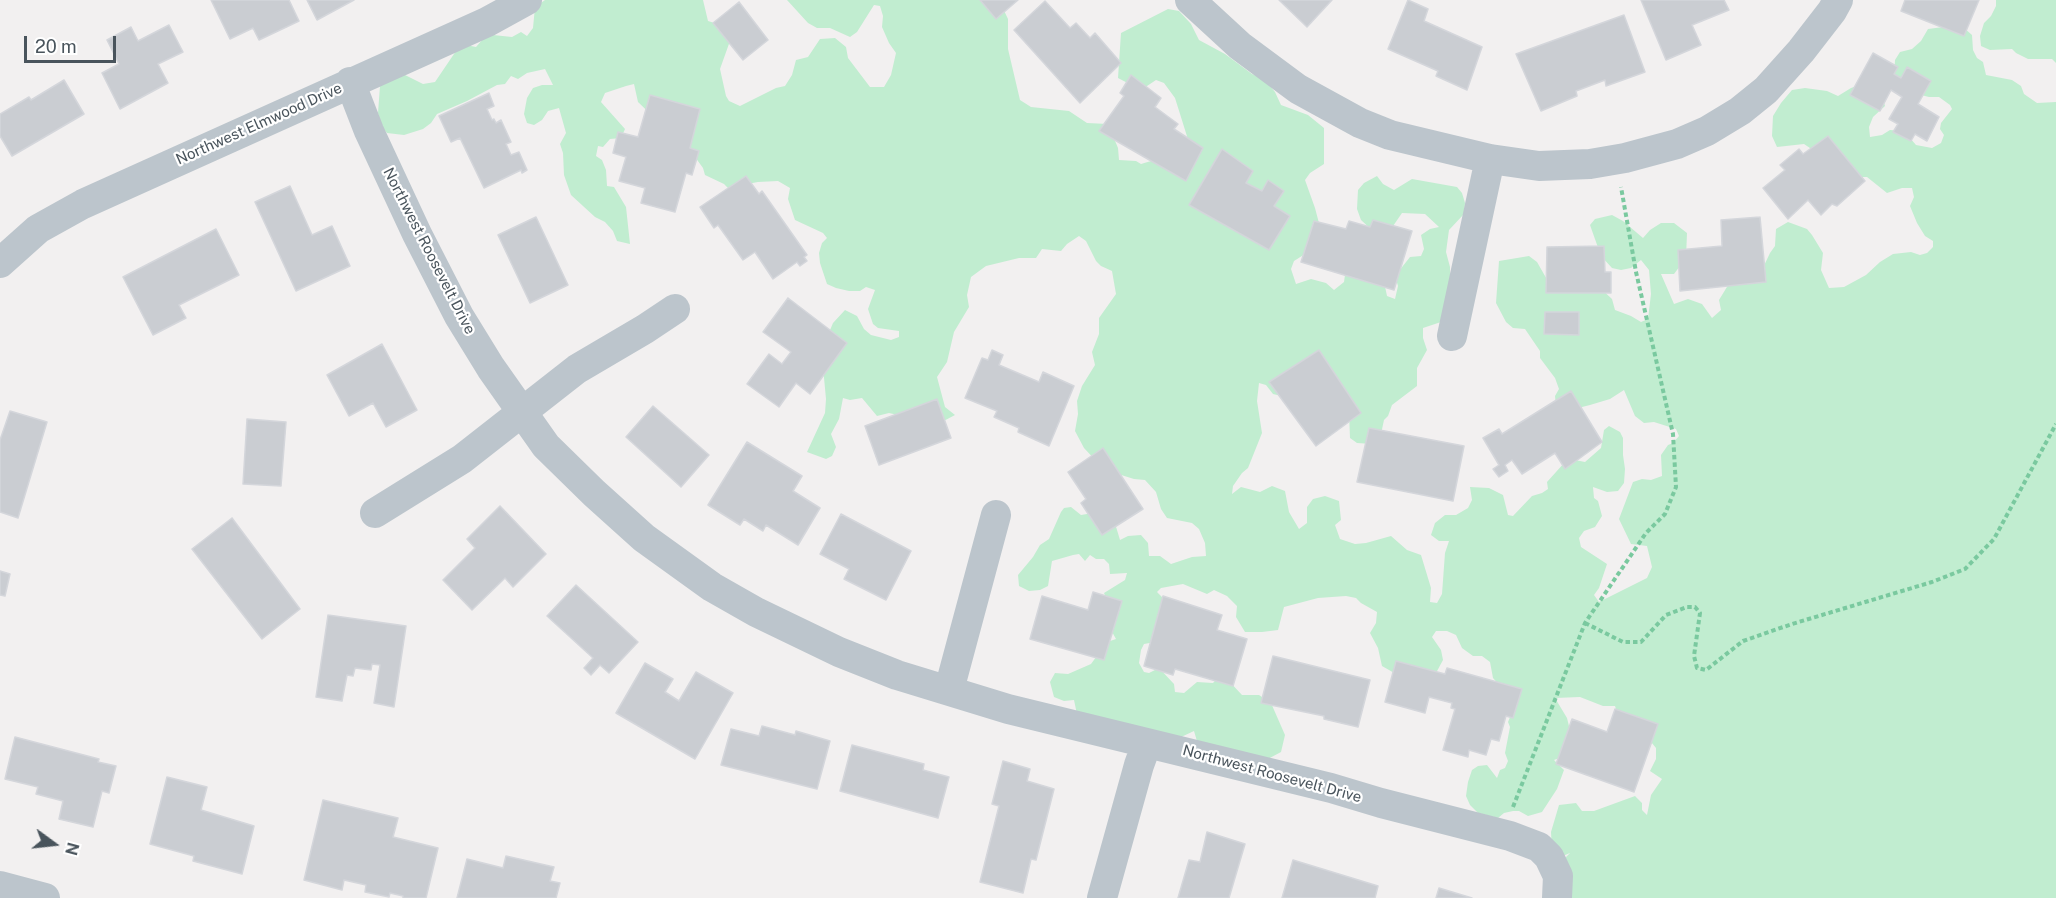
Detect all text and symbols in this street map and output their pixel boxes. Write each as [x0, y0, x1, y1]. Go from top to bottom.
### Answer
scale bar [27, 24, 118, 62]
text: 20 m [35, 36, 77, 57]
street label: Northwest Elmwood Drive [173, 79, 345, 169]
street label: Northwest Roosevelt Drive [379, 165, 479, 337]
street label: Northwest Roosevelt Drive [1181, 741, 1363, 807]
north arrow [24, 814, 84, 874]
text: N [61, 840, 83, 857]

